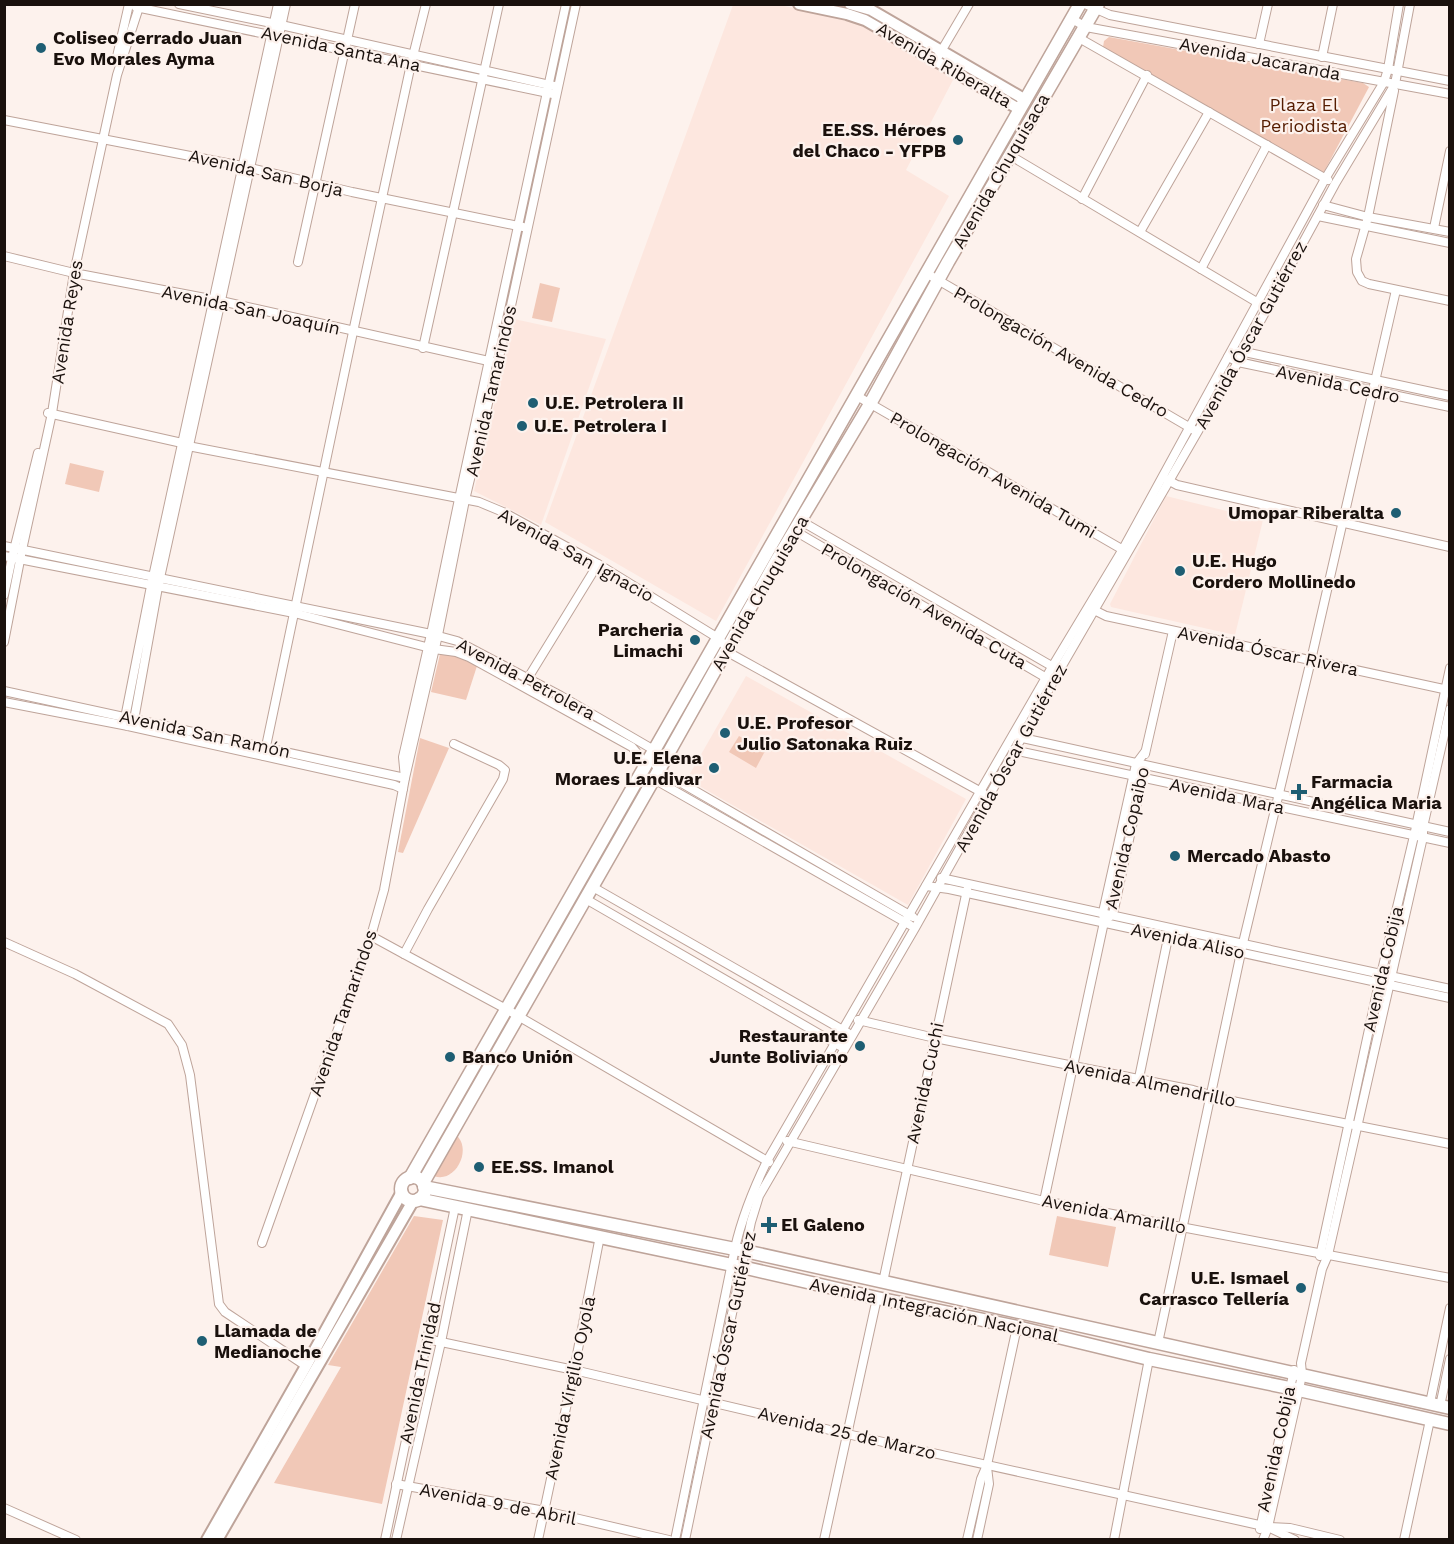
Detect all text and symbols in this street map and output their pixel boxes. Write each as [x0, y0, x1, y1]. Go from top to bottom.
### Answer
street label: Avenida Riberalta [873, 17, 1016, 112]
street label: Avenida Santa Ana [259, 21, 423, 76]
place label: Coliseo Cerrado Juan Evo Morales Ayma [53, 27, 242, 69]
street label: Avenida Jacaranda [1178, 33, 1343, 84]
marker: Coliseo Cerrado Juan Evo Morales Ayma [34, 41, 48, 55]
street label: Avenida Chuquisaca [948, 89, 1054, 252]
park label: Plaza El Periodista [1260, 94, 1348, 136]
place label: EE.SS. Héroes del Chaco - YFPB [792, 119, 946, 161]
marker: EE.SS. Héroes del Chaco - YFPB [951, 133, 965, 147]
street label: Avenida San Borja [187, 145, 345, 200]
street label: Avenida Óscar Gutiérrez [1190, 237, 1311, 432]
street label: Avenida Reyes [46, 259, 87, 385]
street label: Avenida San Joaquín [160, 280, 342, 339]
street label: Prolongación Avenida Cedro [950, 281, 1172, 422]
street label: Avenida Tamarindos [461, 303, 520, 479]
street label: Avenida Cedro [1274, 360, 1402, 407]
place label: U.E. Petrolera II [545, 392, 684, 413]
marker: U.E. Petrolera II [526, 396, 540, 410]
street label: Prolongación Avenida Tumi [886, 407, 1100, 542]
place label: U.E. Petrolera I [534, 415, 667, 436]
marker: U.E. Petrolera I [515, 419, 529, 433]
place label: Umopar Riberalta [1228, 502, 1385, 523]
street label: Avenida San Ignacio [495, 503, 658, 606]
marker: Umopar Riberalta [1389, 506, 1403, 520]
street label: Avenida Chuquisaca [707, 511, 813, 674]
street label: Prolongación Avenida Cuta [818, 538, 1031, 673]
place label: U.E. Hugo Cordero Mollinedo [1192, 550, 1356, 592]
marker: U.E. Hugo Cordero Mollinedo [1173, 564, 1187, 578]
place label: Parcheria Limachi [598, 619, 684, 661]
street label: Avenida Óscar Rivera [1176, 621, 1360, 680]
street label: Avenida Petrolera [453, 633, 599, 724]
marker: Parcheria Limachi [688, 633, 702, 647]
street label: Avenida Óscar Gutiérrez [950, 660, 1071, 855]
street label: Avenida San Ramón [118, 705, 293, 762]
place label: U.E. Profesor Julio Satonaka Ruiz [737, 712, 913, 754]
marker: U.E. Profesor Julio Satonaka Ruiz [718, 726, 732, 740]
place label: U.E. Elena Moraes Landivar [555, 747, 703, 789]
marker: U.E. Elena Moraes Landivar [707, 761, 721, 775]
street label: Avenida Copaibo [1100, 765, 1153, 911]
place label: Farmacia Angélica Maria [1311, 771, 1442, 813]
street label: Avenida Mara [1168, 773, 1286, 818]
marker: Farmacia Angélica Maria [1292, 785, 1306, 799]
place label: Mercado Abasto [1187, 845, 1331, 866]
marker: Mercado Abasto [1168, 849, 1182, 863]
street label: Avenida Cobija [1358, 904, 1407, 1034]
street label: Avenida Aliso [1129, 918, 1247, 963]
street label: Avenida Tamarindos [304, 927, 381, 1099]
street label: Avenida Cuchi [901, 1020, 948, 1146]
place label: Restaurante Junte Boliviano [709, 1025, 848, 1067]
marker: Restaurante Junte Boliviano [853, 1039, 867, 1053]
place label: Banco Unión [462, 1046, 573, 1067]
marker: Banco Unión [443, 1050, 457, 1064]
street label: Avenida Almendrillo [1062, 1054, 1238, 1111]
place label: EE.SS. Imanol [491, 1156, 614, 1177]
marker: EE.SS. Imanol [472, 1160, 486, 1174]
street label: Avenida Amarillo [1040, 1189, 1188, 1238]
place label: El Galeno [781, 1214, 865, 1235]
marker: El Galeno [762, 1218, 776, 1232]
street label: Avenida Óscar Gutiérrez [695, 1229, 760, 1441]
place label: U.E. Ismael Carrasco Tellería [1139, 1267, 1290, 1309]
street label: Avenida Integración Nacional [808, 1273, 1061, 1346]
marker: U.E. Ismael Carrasco Tellería [1294, 1281, 1308, 1295]
street label: Avenida Virgilio Oyola [540, 1294, 599, 1482]
street label: Avenida Trinidad [394, 1300, 445, 1446]
place label: Llamada de Medianoche [214, 1320, 321, 1362]
marker: Llamada de Medianoche [195, 1334, 209, 1348]
street label: Avenida Cobija [1252, 1384, 1299, 1514]
street label: Avenida 25 de Marzo [756, 1402, 938, 1463]
street label: Avenida 9 de Abril [418, 1478, 579, 1529]

